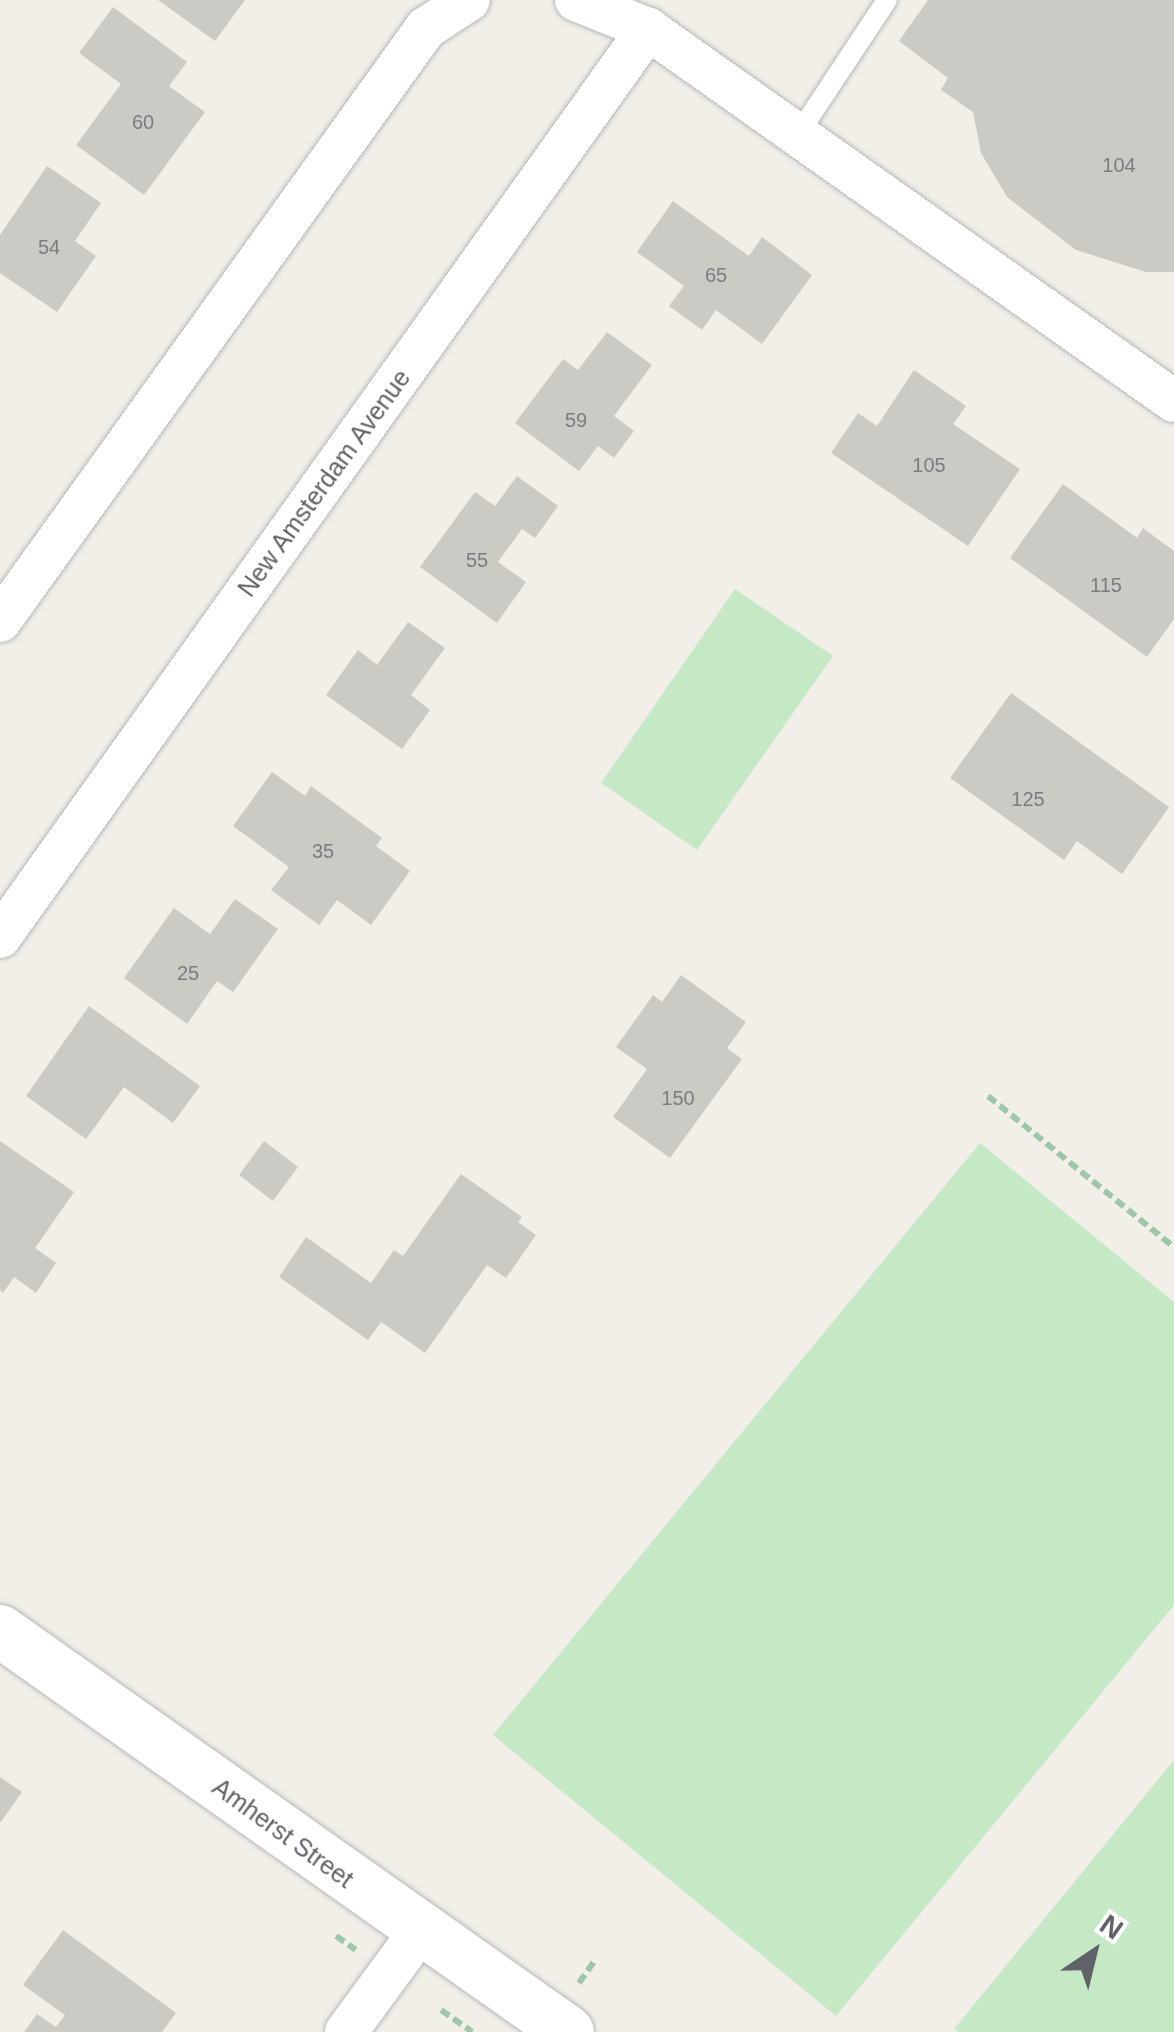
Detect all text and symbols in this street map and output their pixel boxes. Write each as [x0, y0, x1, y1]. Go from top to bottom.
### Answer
house number: 60 [132, 110, 154, 134]
house number: 104 [1102, 153, 1136, 177]
house number: 54 [38, 235, 60, 259]
house number: 65 [705, 263, 727, 287]
street label: New Amsterdam Avenue [231, 363, 417, 603]
house number: 59 [565, 408, 587, 432]
house number: 105 [912, 453, 946, 477]
house number: 55 [466, 548, 488, 572]
house number: 115 [1090, 573, 1122, 597]
house number: 125 [1011, 787, 1045, 811]
house number: 35 [312, 839, 334, 863]
house number: 25 [177, 961, 199, 985]
house number: 150 [661, 1086, 695, 1110]
street label: Amherst Street [207, 1772, 359, 1894]
north arrow [1044, 1902, 1144, 2002]
text: N [1094, 1909, 1129, 1946]

